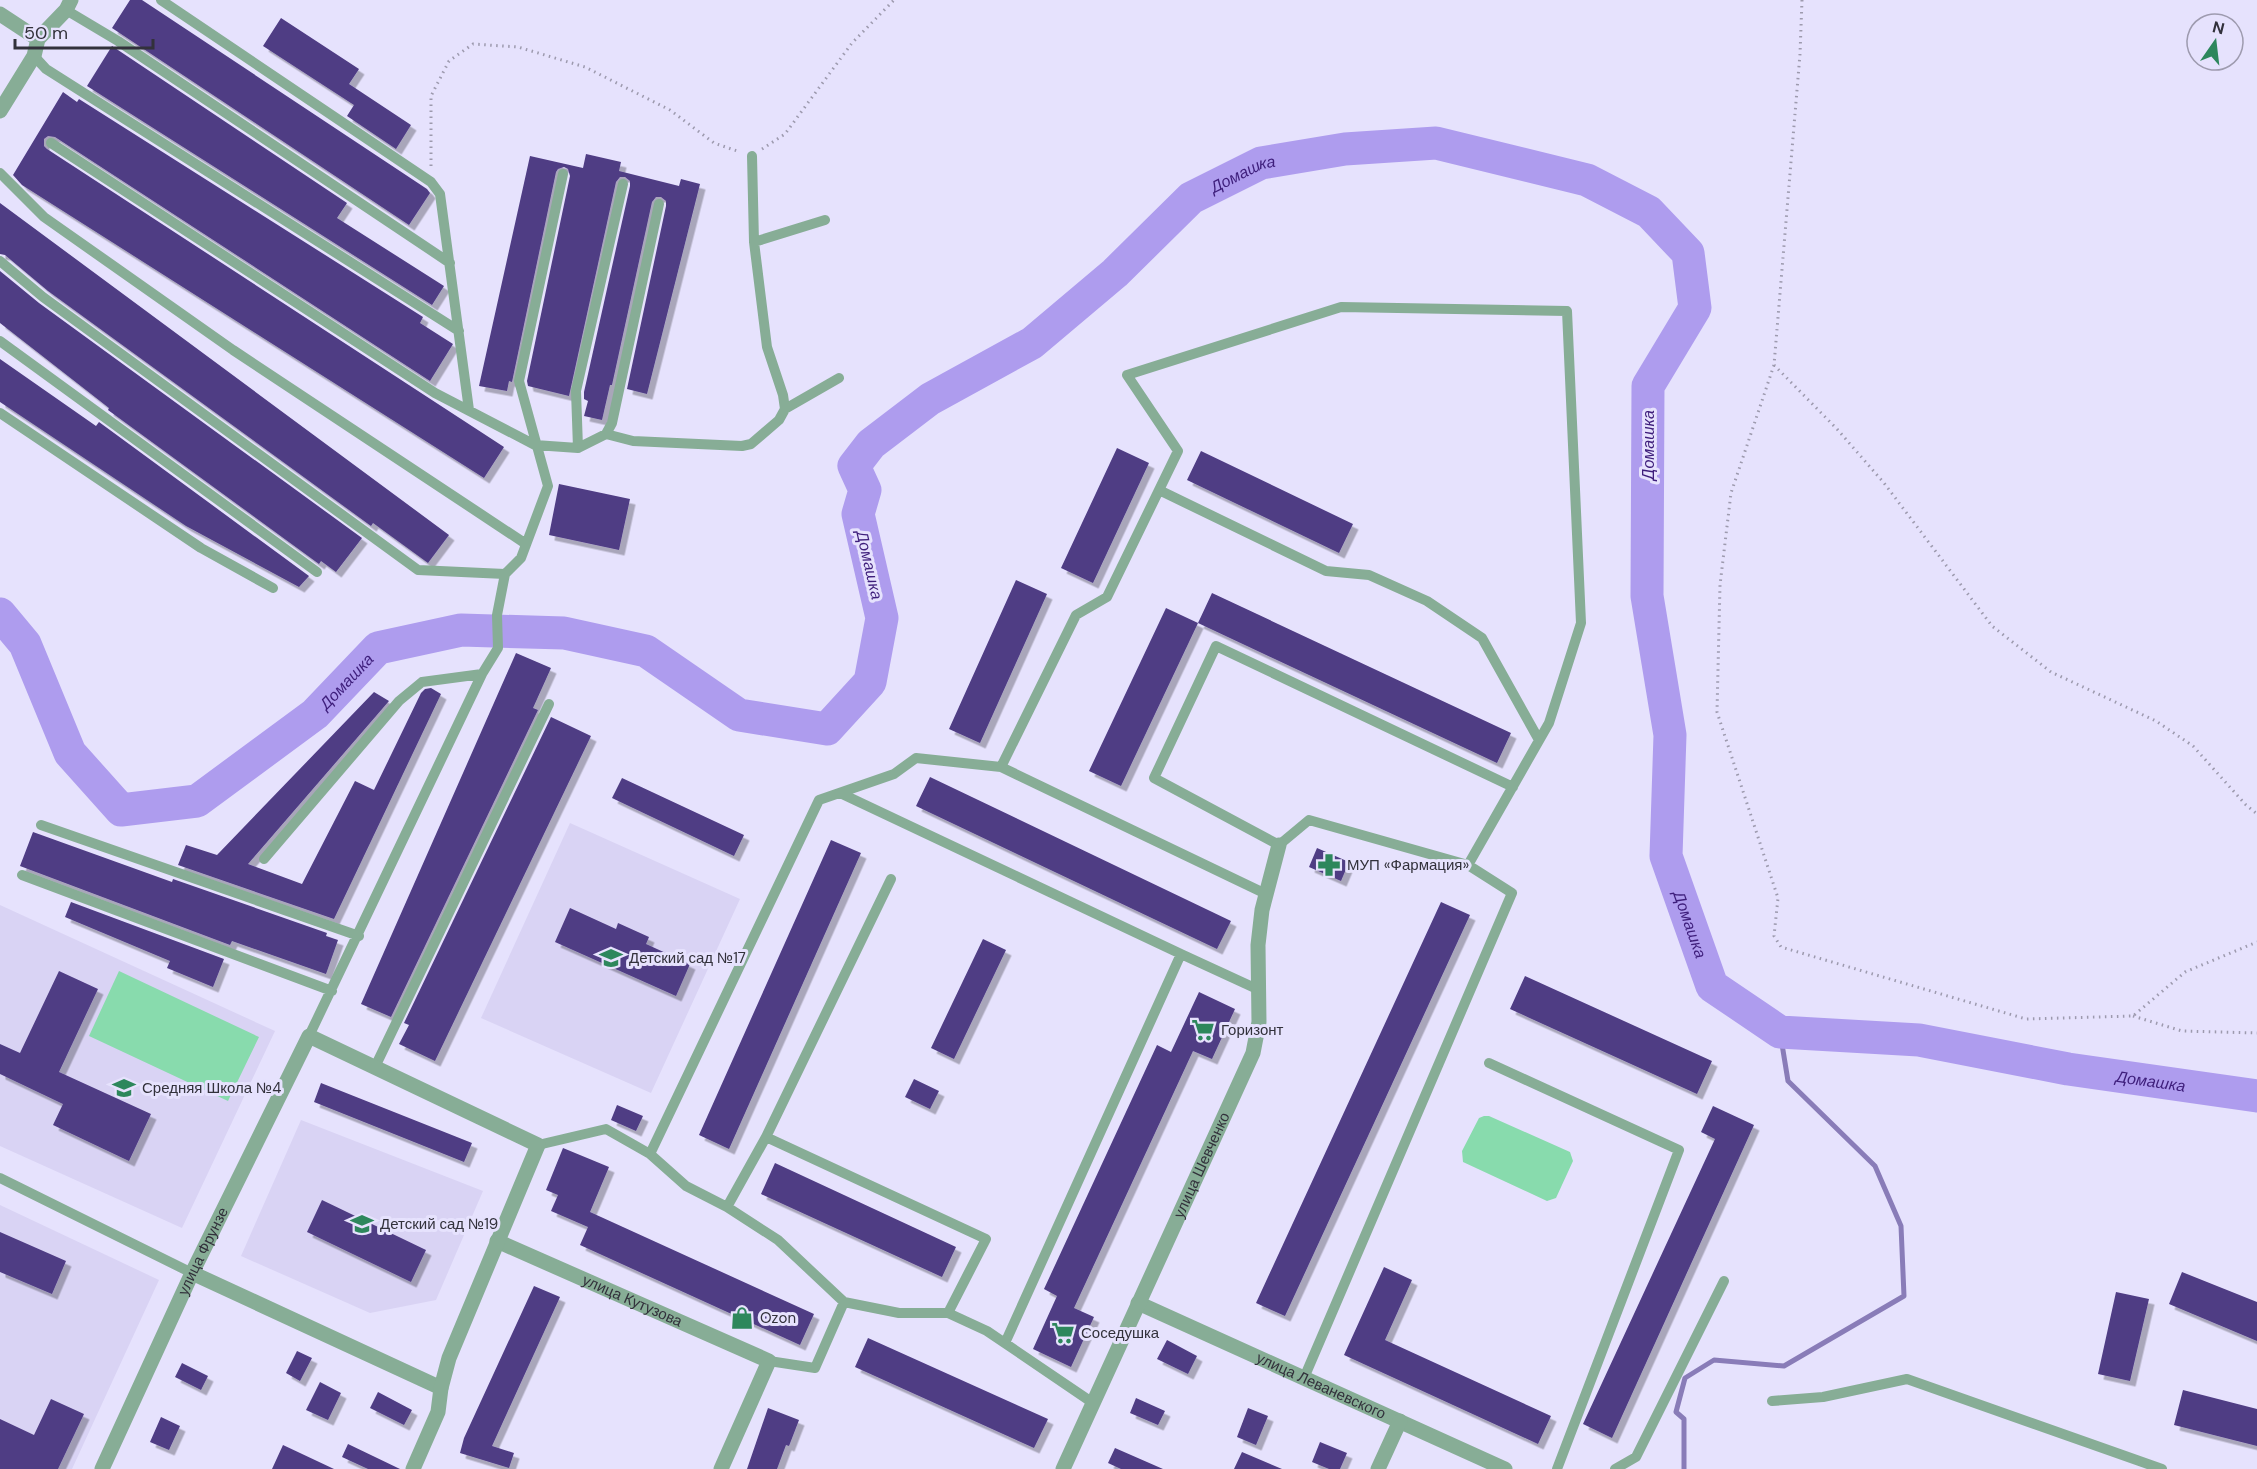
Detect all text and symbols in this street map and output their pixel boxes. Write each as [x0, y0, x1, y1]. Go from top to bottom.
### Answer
scale bar [15, 12, 153, 50]
north arrow [2185, 12, 2245, 72]
text: N [2210, 16, 2227, 40]
text: 50 m [24, 21, 68, 45]
water label: Домашка [1205, 151, 1277, 199]
water label: Домашка [1638, 410, 1659, 482]
water label: Домашка [851, 527, 888, 602]
water label: Домашка [314, 649, 378, 715]
pharmacy icon: МУП «Фармация» [1316, 852, 1342, 878]
place label: МУП «Фармация» [1347, 855, 1469, 875]
water label: Домашка [1668, 886, 1711, 961]
school or university icon: Детский сад №17 [598, 945, 624, 971]
place label: Детский сад №17 [629, 948, 746, 968]
supermarket icon: Горизонт [1190, 1017, 1216, 1043]
place label: Горизонт [1221, 1020, 1284, 1040]
water label: Домашка [2113, 1066, 2187, 1097]
school or university icon: Средняя Школа №4 [111, 1075, 137, 1101]
place label: Средняя Школа №4 [142, 1078, 281, 1098]
street label: улица Шевченко [1169, 1109, 1235, 1221]
street label: улица Фрунзе [173, 1204, 233, 1299]
school or university icon: Детский сад №19 [349, 1211, 375, 1237]
place label: Детский сад №19 [380, 1214, 498, 1234]
street label: улица Кутузова [579, 1270, 686, 1332]
shop icon: Ozon [729, 1305, 755, 1331]
place label: Ozon [760, 1308, 796, 1328]
supermarket icon: Соседушка [1050, 1320, 1076, 1346]
place label: Соседушка [1081, 1323, 1160, 1343]
street label: улица Леваневского [1253, 1348, 1389, 1424]

